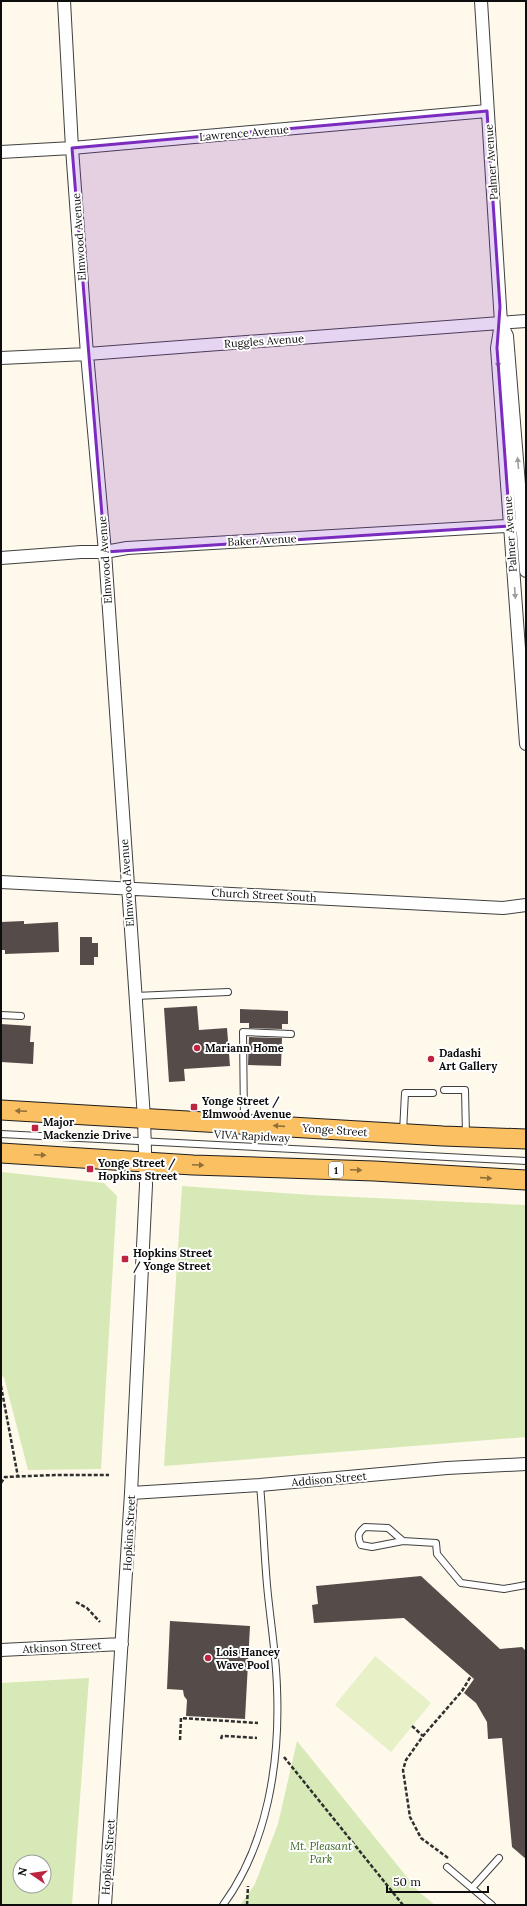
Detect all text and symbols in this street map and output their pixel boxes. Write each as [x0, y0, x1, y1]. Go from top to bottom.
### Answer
street label: Lawrence Avenue [198, 122, 290, 144]
street label: Palmer Avenue [481, 124, 501, 200]
street label: Elmwood Avenue [69, 193, 89, 281]
street label: Ruggles Avenue [224, 331, 305, 351]
one-way arrow [494, 356, 501, 368]
one-way arrow [514, 457, 521, 469]
street label: Palmer Avenue [500, 496, 520, 572]
street label: Elmwood Avenue [95, 516, 115, 604]
street label: Baker Avenue [227, 531, 297, 549]
one-way arrow [511, 587, 518, 599]
street label: Elmwood Avenue [117, 839, 137, 927]
street label: Church Street South [211, 885, 317, 905]
place label: Mariann Home [205, 1041, 284, 1055]
marker: Mariann Home [192, 1043, 202, 1053]
place label: Dadashi Art Gallery [439, 1046, 498, 1073]
marker: Dadashi Art Gallery [426, 1054, 436, 1064]
place label: Yonge Street / Elmwood Avenue [202, 1094, 291, 1121]
marker: Yonge Street / Elmwood Avenue [189, 1102, 199, 1112]
one-way arrow [15, 1107, 27, 1114]
place label: Major Mackenzie Drive [43, 1115, 131, 1142]
street label: Yonge Street [301, 1121, 369, 1139]
marker: Major Mackenzie Drive [30, 1123, 40, 1133]
one-way arrow [273, 1123, 285, 1130]
street label: VIVA Rapidway [213, 1127, 291, 1145]
one-way arrow [34, 1152, 46, 1159]
place label: Yonge Street / Hopkins Street [98, 1156, 178, 1183]
one-way arrow [192, 1162, 204, 1169]
road number: 1 [329, 1162, 343, 1178]
marker: Yonge Street / Hopkins Street [85, 1164, 95, 1174]
one-way arrow [350, 1167, 363, 1173]
one-way arrow [480, 1174, 492, 1181]
place label: Hopkins Street / Yonge Street [133, 1246, 213, 1274]
marker: Hopkins Street / Yonge Street [120, 1254, 130, 1264]
street label: Addison Street [290, 1469, 368, 1489]
street label: Hopkins Street [120, 1494, 138, 1571]
street label: Atkinson Street [21, 1638, 103, 1656]
place label: Lois Hancey Wave Pool [216, 1645, 281, 1672]
marker: Lois Hancey Wave Pool [203, 1653, 213, 1663]
street label: Hopkins Street [98, 1818, 118, 1895]
park label: Mt. Pleasant Park [290, 1839, 352, 1866]
north arrow [12, 1854, 52, 1894]
text: N [14, 1866, 30, 1877]
scale bar [387, 1868, 488, 1894]
text: 50 m [393, 1874, 421, 1889]

